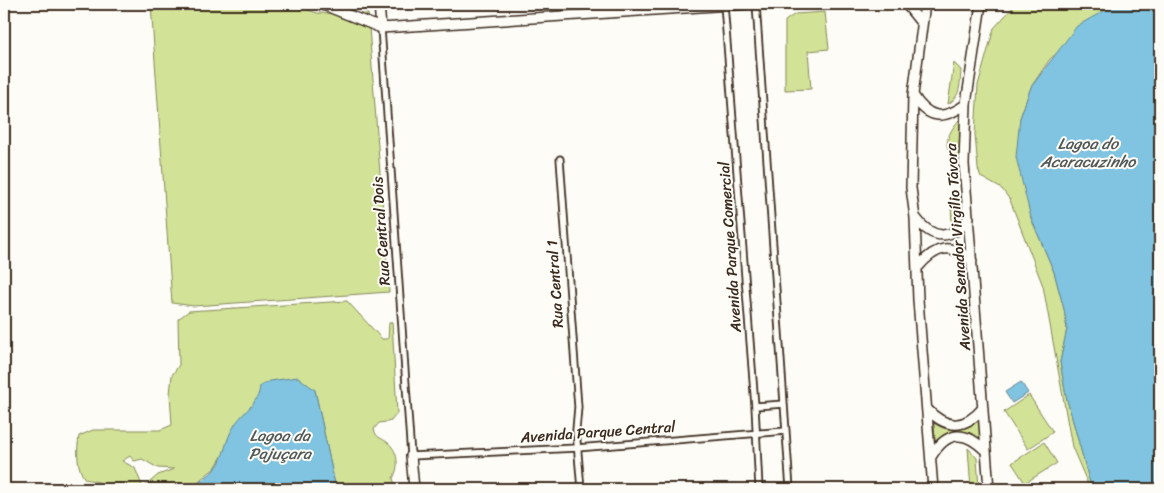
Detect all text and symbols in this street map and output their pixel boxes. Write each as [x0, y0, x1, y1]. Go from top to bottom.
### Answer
water label: Lagoa do Acaracuzinho [1040, 129, 1136, 176]
street label: Avenida Senador Virgílio Távora [938, 142, 978, 352]
street label: Avenida Parque Comercial [711, 160, 749, 334]
street label: Rua Central Dois [364, 175, 398, 286]
street label: Rua Central 1 [539, 239, 571, 329]
street label: Avenida Parque Central [519, 414, 677, 450]
water label: Lagoa da Pajuçara [249, 421, 313, 468]

